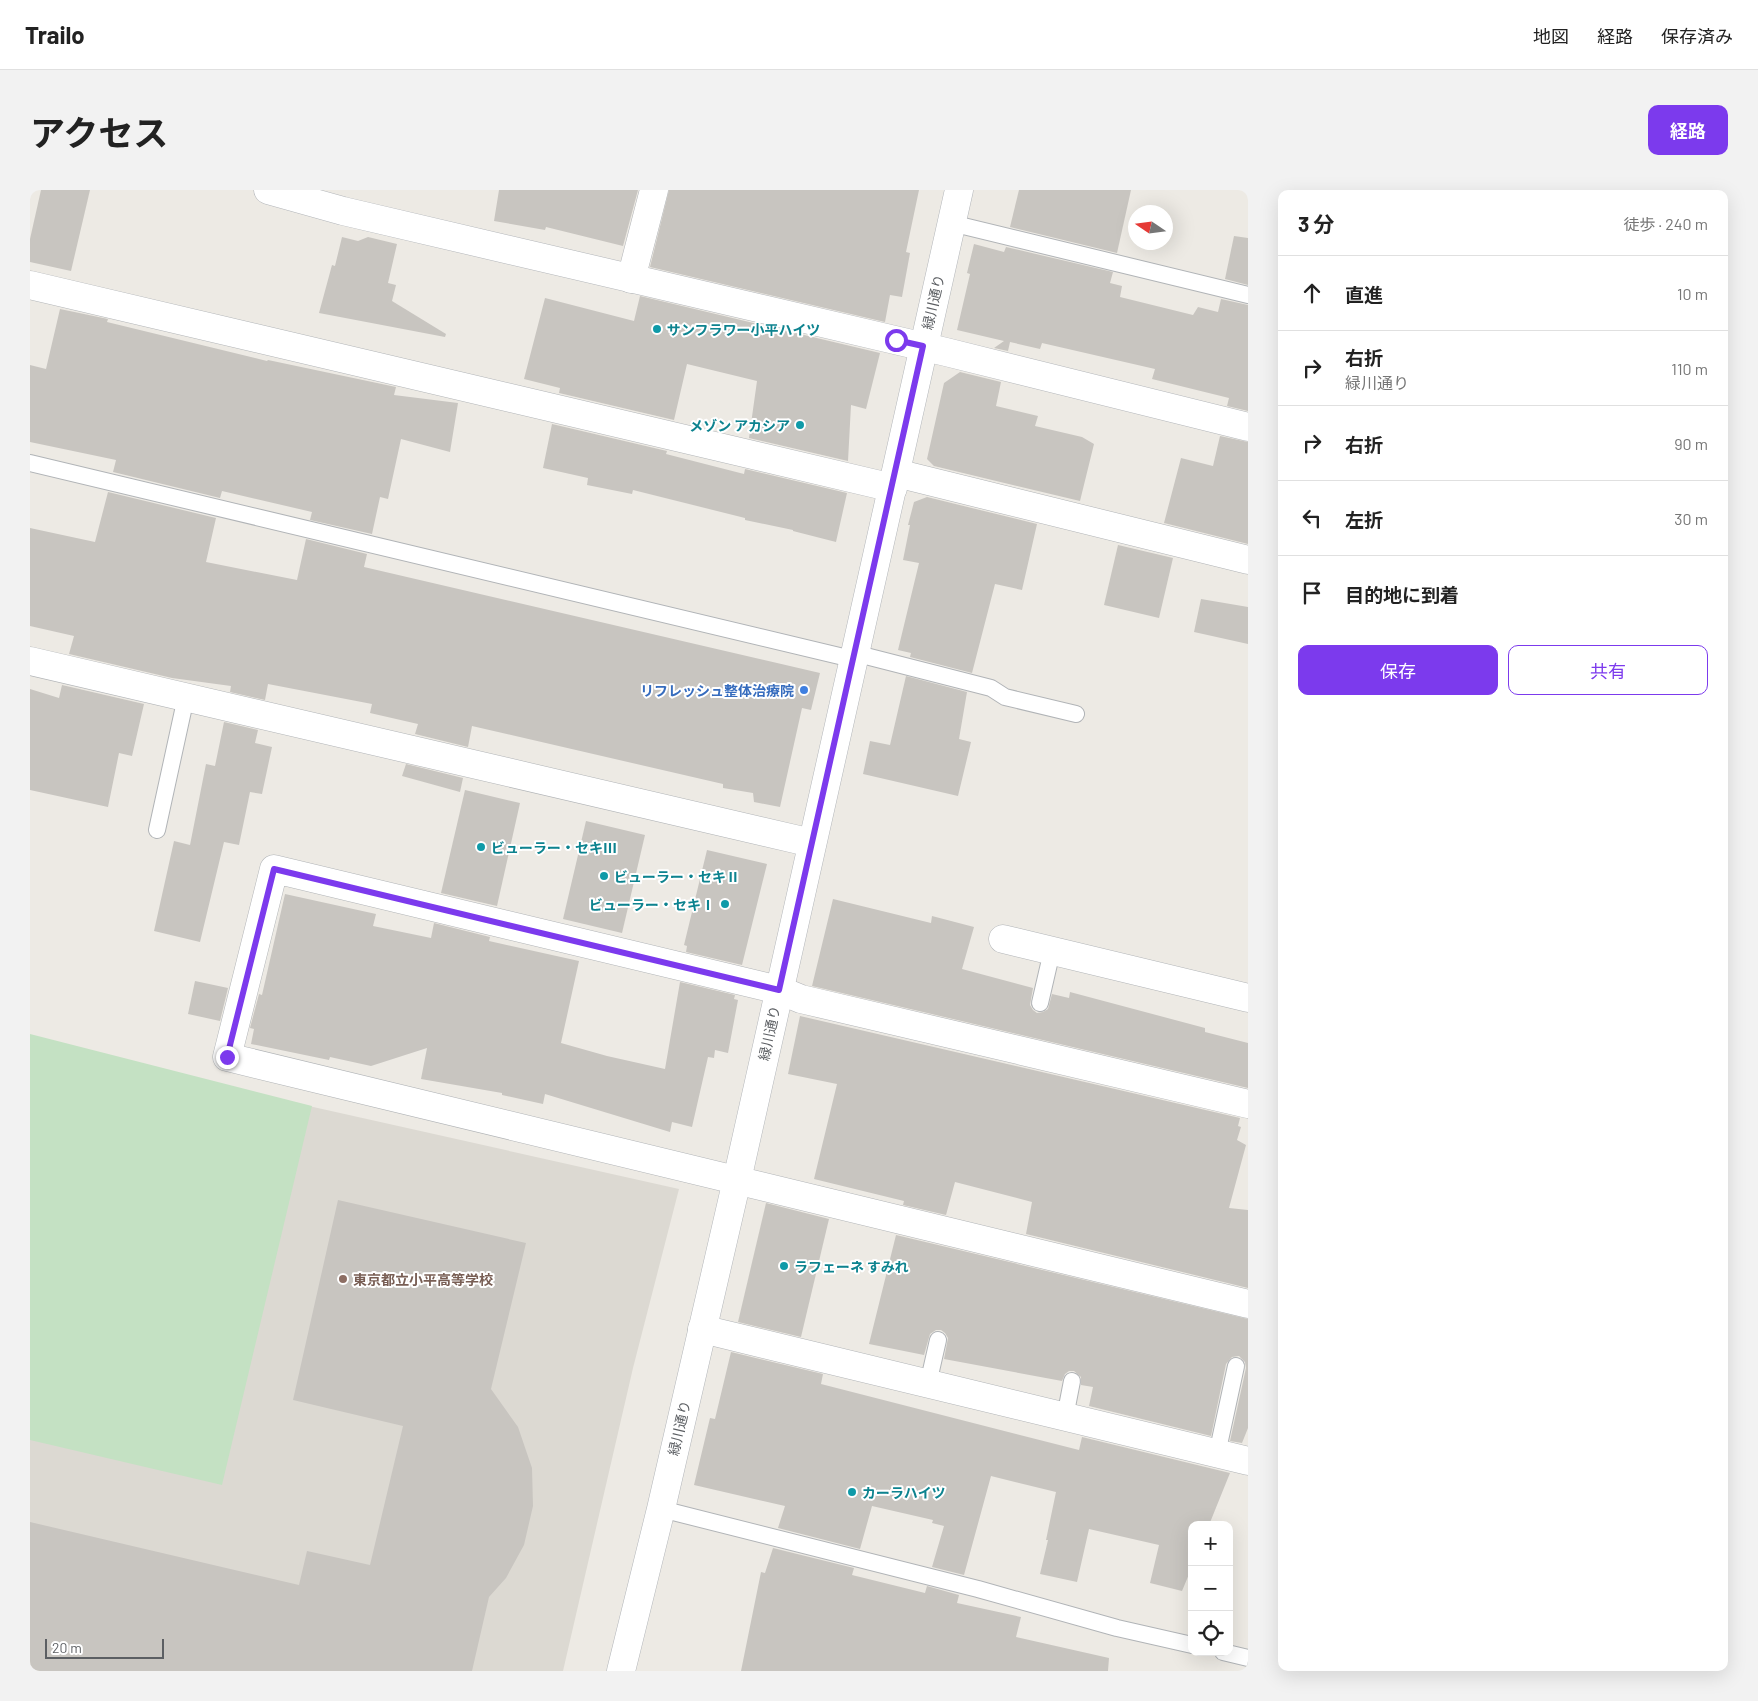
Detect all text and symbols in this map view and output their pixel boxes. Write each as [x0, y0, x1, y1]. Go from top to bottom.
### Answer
text: Trailo [25, 20, 85, 49]
text: 地図 [1533, 25, 1569, 47]
text: 経路 [1597, 25, 1633, 47]
text: 保存済み [1661, 25, 1733, 47]
button: 経路 [1648, 105, 1728, 155]
text: アクセス [30, 111, 168, 153]
north arrow [1128, 205, 1173, 250]
text: 3 分 [1298, 211, 1335, 236]
text: 徒歩 · 240 m [1623, 214, 1708, 233]
street label: 緑川通り [918, 273, 948, 331]
icon: ahead [1298, 279, 1326, 307]
text: 直進 [1345, 283, 1383, 306]
text: 10 m [1677, 284, 1708, 303]
place label: サンフラワー小平ハイツ [667, 321, 820, 338]
marker: サンフラワー小平ハイツ [651, 323, 663, 335]
route start [885, 329, 908, 352]
text: 右折 [1345, 346, 1383, 369]
icon: right [1298, 354, 1326, 382]
text: 110 m [1671, 359, 1708, 378]
text: 緑川通り [1345, 373, 1409, 392]
place label: メゾン アカシア [689, 417, 790, 434]
marker: メゾン アカシア [794, 419, 806, 431]
icon: right [1298, 429, 1326, 457]
text: 右折 [1345, 433, 1383, 456]
text: 90 m [1674, 434, 1708, 453]
icon: left [1298, 504, 1326, 532]
text: 左折 [1345, 508, 1383, 531]
text: 30 m [1674, 509, 1708, 528]
icon: arrive [1298, 579, 1326, 607]
text: 目的地に到着 [1345, 583, 1459, 606]
button: 保存 [1298, 645, 1498, 695]
button: 共有 [1508, 645, 1708, 695]
place label: リフレッシュ整体治療院 [640, 682, 794, 699]
marker: リフレッシュ整体治療院 [798, 684, 810, 696]
place label: ビューラー・セキⅢ [491, 839, 617, 856]
marker: ビューラー・セキⅢ [475, 841, 487, 853]
place label: ビューラー・セキⅡ [614, 868, 740, 885]
marker: ビューラー・セキⅡ [598, 870, 610, 882]
place label: ビューラー・セキⅠ [589, 896, 715, 913]
marker: ビューラー・セキⅠ [719, 898, 731, 910]
street label: 緑川通り [755, 1004, 783, 1062]
route end [216, 1046, 239, 1069]
place label: ラフェーネ すみれ [794, 1258, 909, 1275]
marker: ラフェーネ すみれ [778, 1260, 790, 1272]
place label: 東京都立小平高等学校 [353, 1271, 493, 1288]
marker: 東京都立小平高等学校 [337, 1273, 349, 1285]
street label: 緑川通り [664, 1399, 694, 1457]
place label: カーラハイツ [862, 1484, 946, 1501]
marker: カーラハイツ [846, 1486, 858, 1498]
map controls [1188, 1521, 1233, 1656]
button: + [1188, 1521, 1233, 1566]
button: − [1188, 1566, 1233, 1611]
button: locate [1188, 1611, 1233, 1656]
scale bar [45, 1636, 164, 1659]
text: 20 m [52, 1639, 82, 1656]

